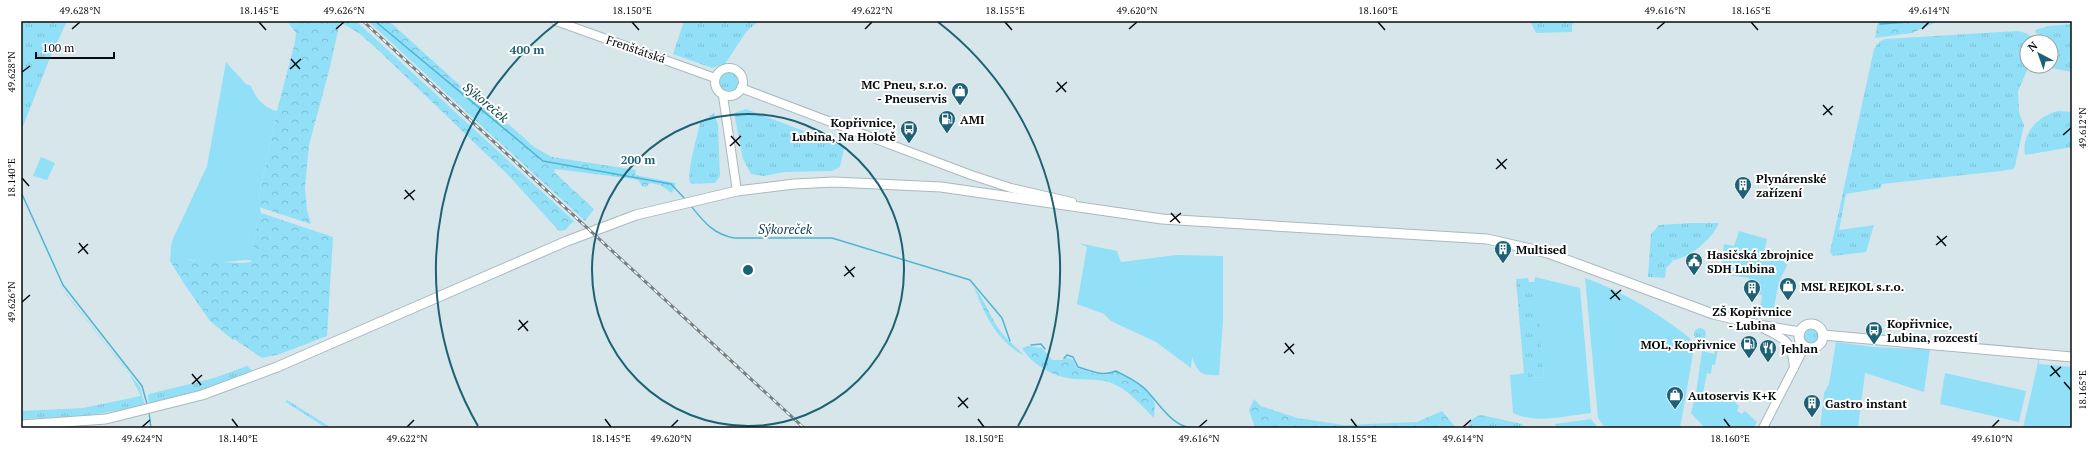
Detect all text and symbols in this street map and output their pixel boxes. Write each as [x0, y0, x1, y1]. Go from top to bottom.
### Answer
text: 49.628°N [60, 4, 101, 17]
text: 18.145°E [239, 4, 279, 17]
text: 49.626°N [324, 4, 365, 17]
text: 18.150°E [612, 4, 652, 17]
text: 49.622°N [852, 4, 893, 17]
text: 18.155°E [985, 4, 1025, 17]
text: 49.620°N [1117, 4, 1158, 17]
text: 18.160°E [1358, 4, 1398, 17]
text: 49.616°N [1645, 4, 1686, 17]
text: 18.165°E [1731, 4, 1771, 17]
text: 49.614°N [1909, 4, 1950, 17]
street label: Frenštátská [604, 32, 668, 66]
scale bar [36, 34, 114, 60]
north arrow [2019, 34, 2059, 74]
text: N [2025, 38, 2041, 54]
text: 100 m [42, 40, 75, 55]
text: 400 m [510, 42, 544, 57]
text: 49.628°N [5, 51, 18, 93]
place label: MC Pneu, s.r.o. - Pneuservis [861, 77, 948, 106]
water label: Sýkoreček [459, 78, 513, 127]
shop icon: MC Pneu, s.r.o. - Pneuservis [950, 81, 970, 106]
text: 49.612°N [2076, 107, 2089, 149]
fuel station icon: AMI [937, 109, 957, 134]
place label: AMI [960, 112, 985, 127]
place label: Kopřivnice, Lubina, Na Holotě [792, 115, 897, 144]
bus stop icon: Kopřivnice, Lubina, Na Holotě [899, 119, 919, 144]
text: 200 m [621, 152, 655, 167]
text: 18.140°E [5, 158, 18, 198]
place label: Plynárenské zařízení [1756, 171, 1827, 200]
building icon: Plynárenské zařízení [1733, 175, 1753, 200]
water label: Sýkoreček [758, 220, 813, 238]
building icon: Multised [1493, 239, 1513, 264]
place label: Multised [1516, 242, 1567, 257]
place label: Hasičská zbrojnice SDH Lubina [1707, 247, 1814, 276]
public building icon: Hasičská zbrojnice SDH Lubina [1684, 251, 1704, 276]
centre of rings [741, 263, 755, 277]
shop icon: MSL REJKOL s.r.o. [1778, 276, 1798, 301]
building icon: ZŠ Kopřivnice - Lubina [1742, 278, 1762, 303]
place label: MSL REJKOL s.r.o. [1801, 279, 1904, 294]
text: 49.626°N [5, 281, 18, 323]
place label: ZŠ Kopřivnice - Lubina [1712, 304, 1792, 333]
place label: Kopřivnice, Lubina, rozcestí [1887, 316, 1978, 345]
bus stop icon: Kopřivnice, Lubina, rozcestí [1864, 320, 1884, 345]
fuel station icon: MOL, Kopřivnice [1739, 334, 1759, 359]
place label: MOL, Kopřivnice [1640, 337, 1737, 352]
restaurant icon: Jehlan [1758, 338, 1778, 363]
place label: Jehlan [1781, 341, 1818, 356]
text: 18.165°E [2076, 370, 2089, 410]
shop icon: Autoservis K+K [1665, 385, 1685, 410]
place label: Autoservis K+K [1688, 388, 1777, 403]
building icon: Gastro instant [1802, 393, 1822, 418]
place label: Gastro instant [1825, 396, 1907, 411]
text: 49.624°N [122, 432, 163, 445]
text: 18.140°E [218, 432, 258, 445]
text: 49.622°N [387, 432, 428, 445]
text: 18.145°E [591, 432, 631, 445]
text: 49.620°N [651, 432, 692, 445]
text: 18.150°E [964, 432, 1004, 445]
text: 49.616°N [1179, 432, 1220, 445]
text: 18.155°E [1337, 432, 1377, 445]
text: 49.614°N [1443, 432, 1484, 445]
text: 18.160°E [1710, 432, 1750, 445]
text: 49.610°N [1972, 432, 2013, 445]

